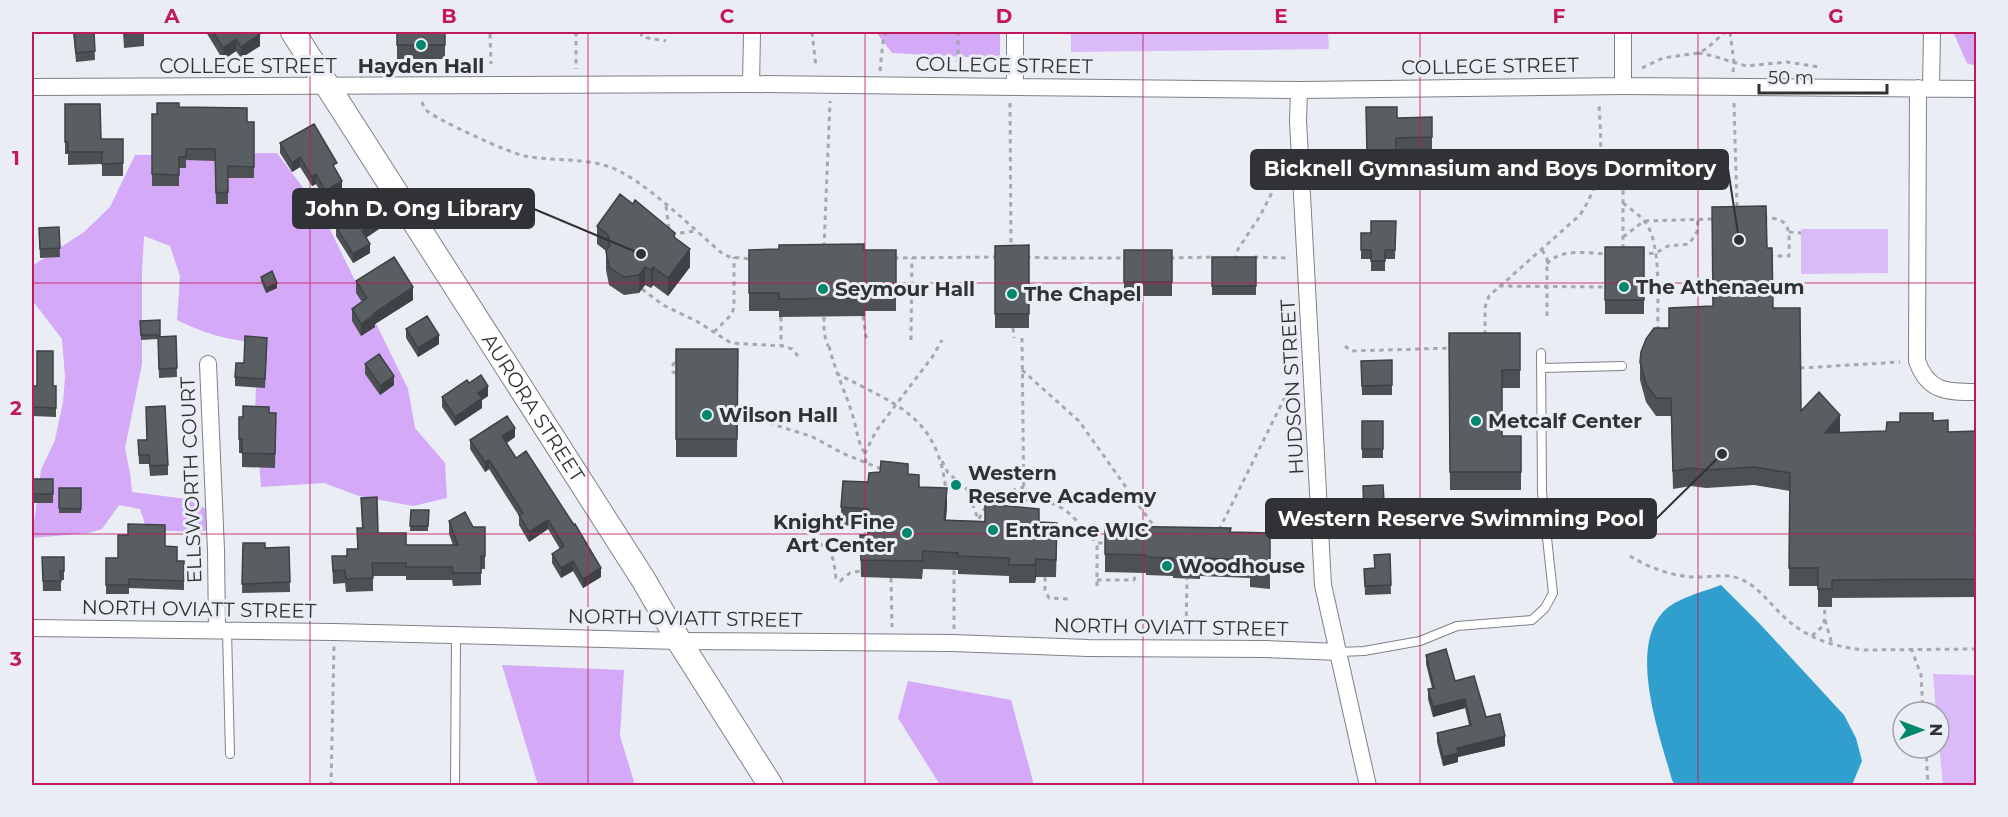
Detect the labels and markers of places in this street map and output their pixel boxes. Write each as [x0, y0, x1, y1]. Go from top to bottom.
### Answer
marker: Hayden Hall [414, 38, 428, 52]
place label: Hayden Hall [358, 54, 484, 78]
callout: Bicknell Gymnasium and Boys Dormitory [1251, 150, 1728, 189]
callout: John D. Ong Library [293, 189, 534, 228]
place label: The Athenaeum [1636, 275, 1805, 299]
place label: Seymour Hall [835, 277, 975, 301]
marker: The Athenaeum [1617, 280, 1631, 294]
marker: Seymour Hall [816, 282, 830, 296]
place label: The Chapel [1024, 282, 1142, 306]
marker: The Chapel [1005, 287, 1019, 301]
place label: Wilson Hall [719, 403, 838, 427]
marker: Wilson Hall [700, 408, 714, 422]
place label: Metcalf Center [1488, 409, 1642, 433]
marker: Metcalf Center [1469, 414, 1483, 428]
place label: Western Reserve Academy [968, 461, 1157, 508]
marker: Western Reserve Academy [949, 478, 963, 492]
callout: Western Reserve Swimming Pool [1266, 499, 1656, 538]
place label: Knight Fine Art Center [773, 510, 895, 557]
place label: Entrance WIC [1005, 518, 1150, 542]
marker: Entrance WIC [986, 523, 1000, 537]
marker: Knight Fine Art Center [900, 526, 914, 540]
place label: Woodhouse [1179, 554, 1305, 578]
marker: Woodhouse [1160, 559, 1174, 573]

